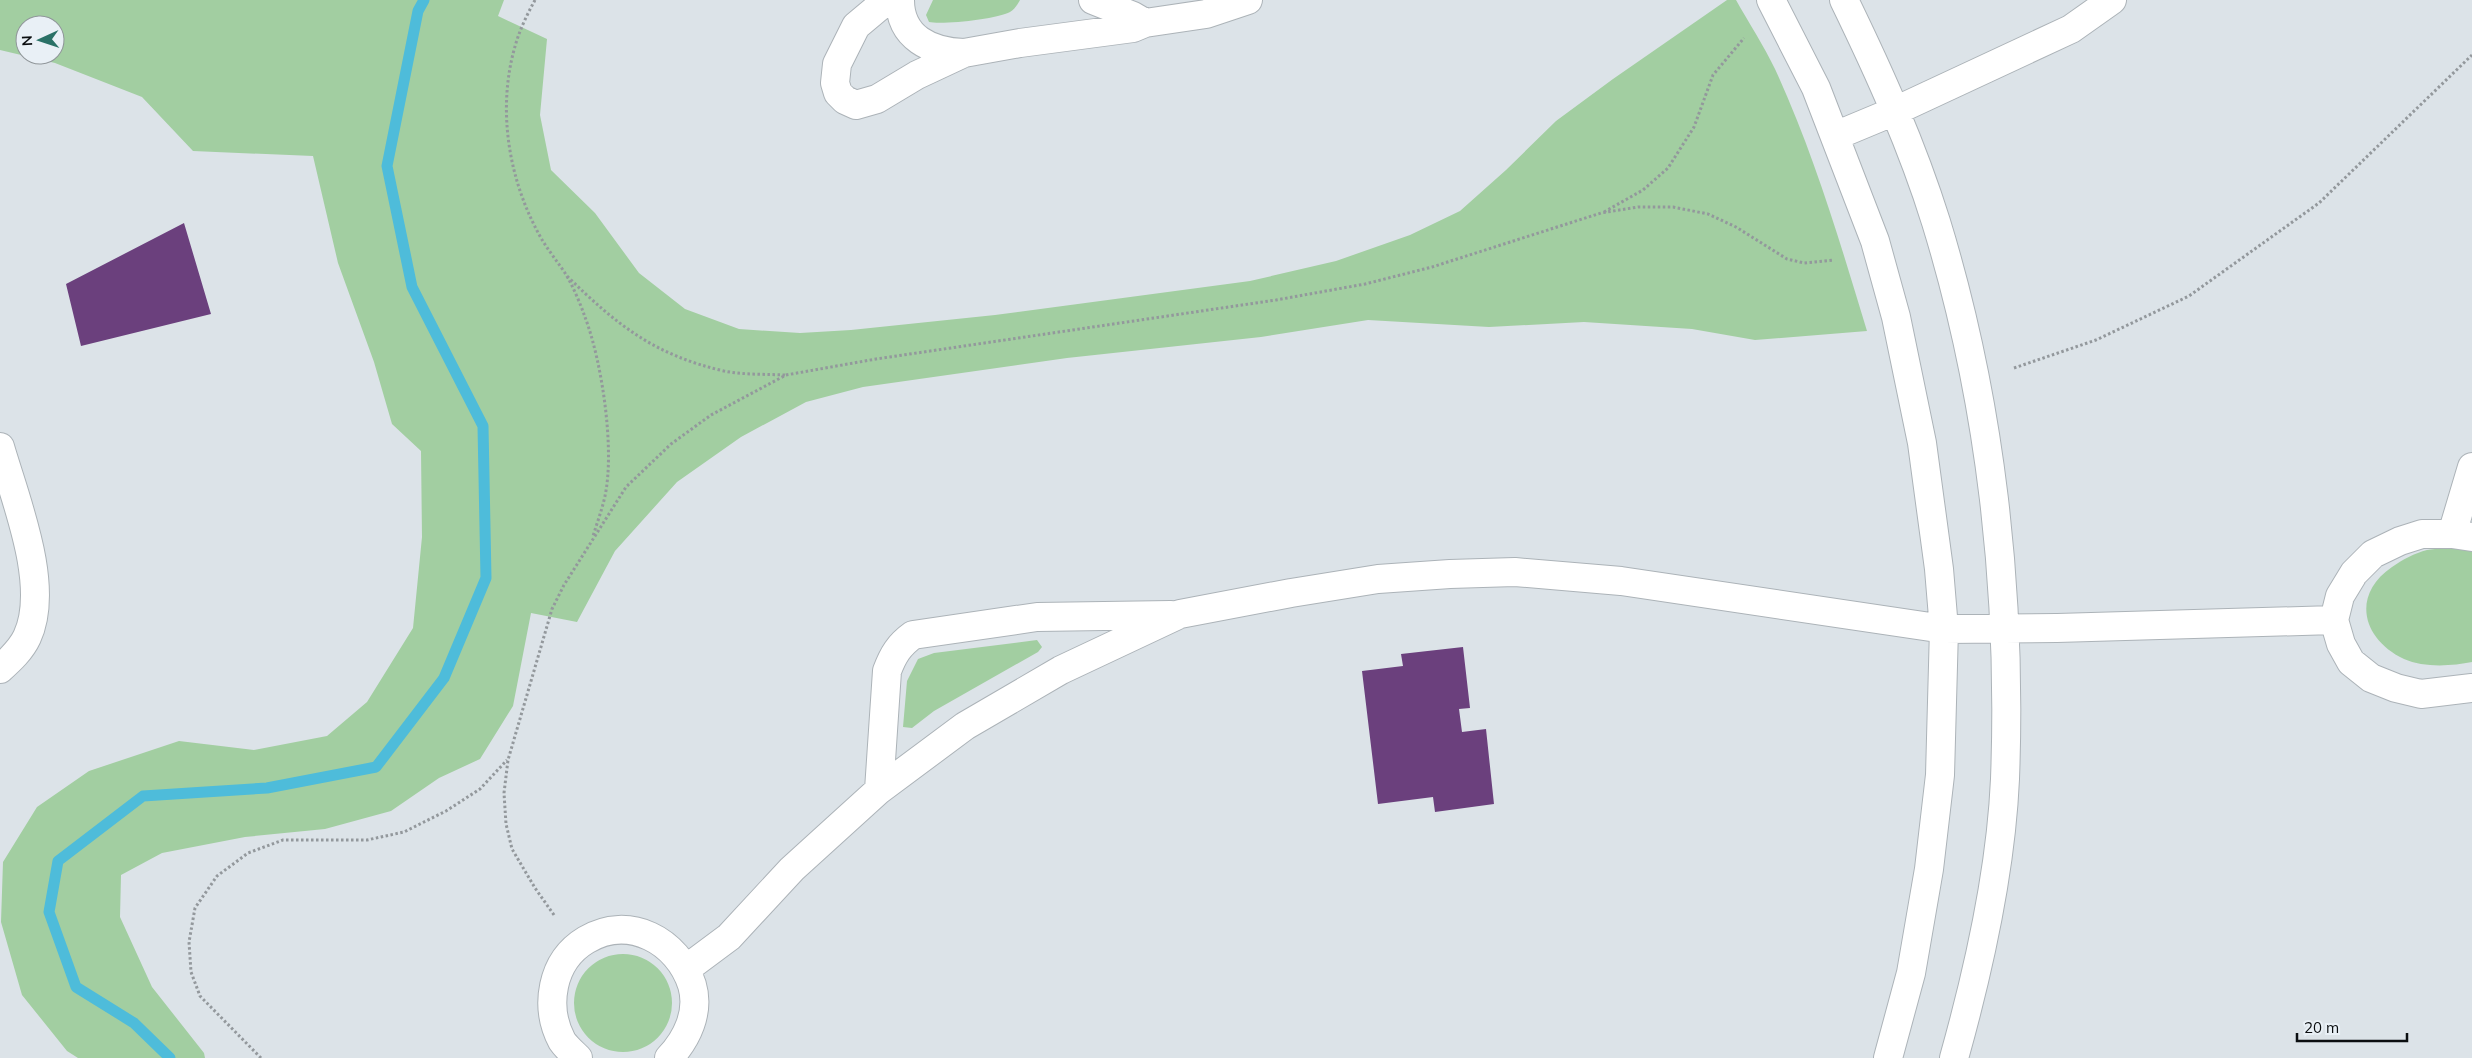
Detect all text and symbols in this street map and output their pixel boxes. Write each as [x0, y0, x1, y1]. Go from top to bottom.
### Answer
north arrow [15, 15, 65, 65]
text: N [18, 35, 36, 46]
scale bar [2297, 1010, 2407, 1042]
text: 20 m [2304, 1018, 2339, 1037]

